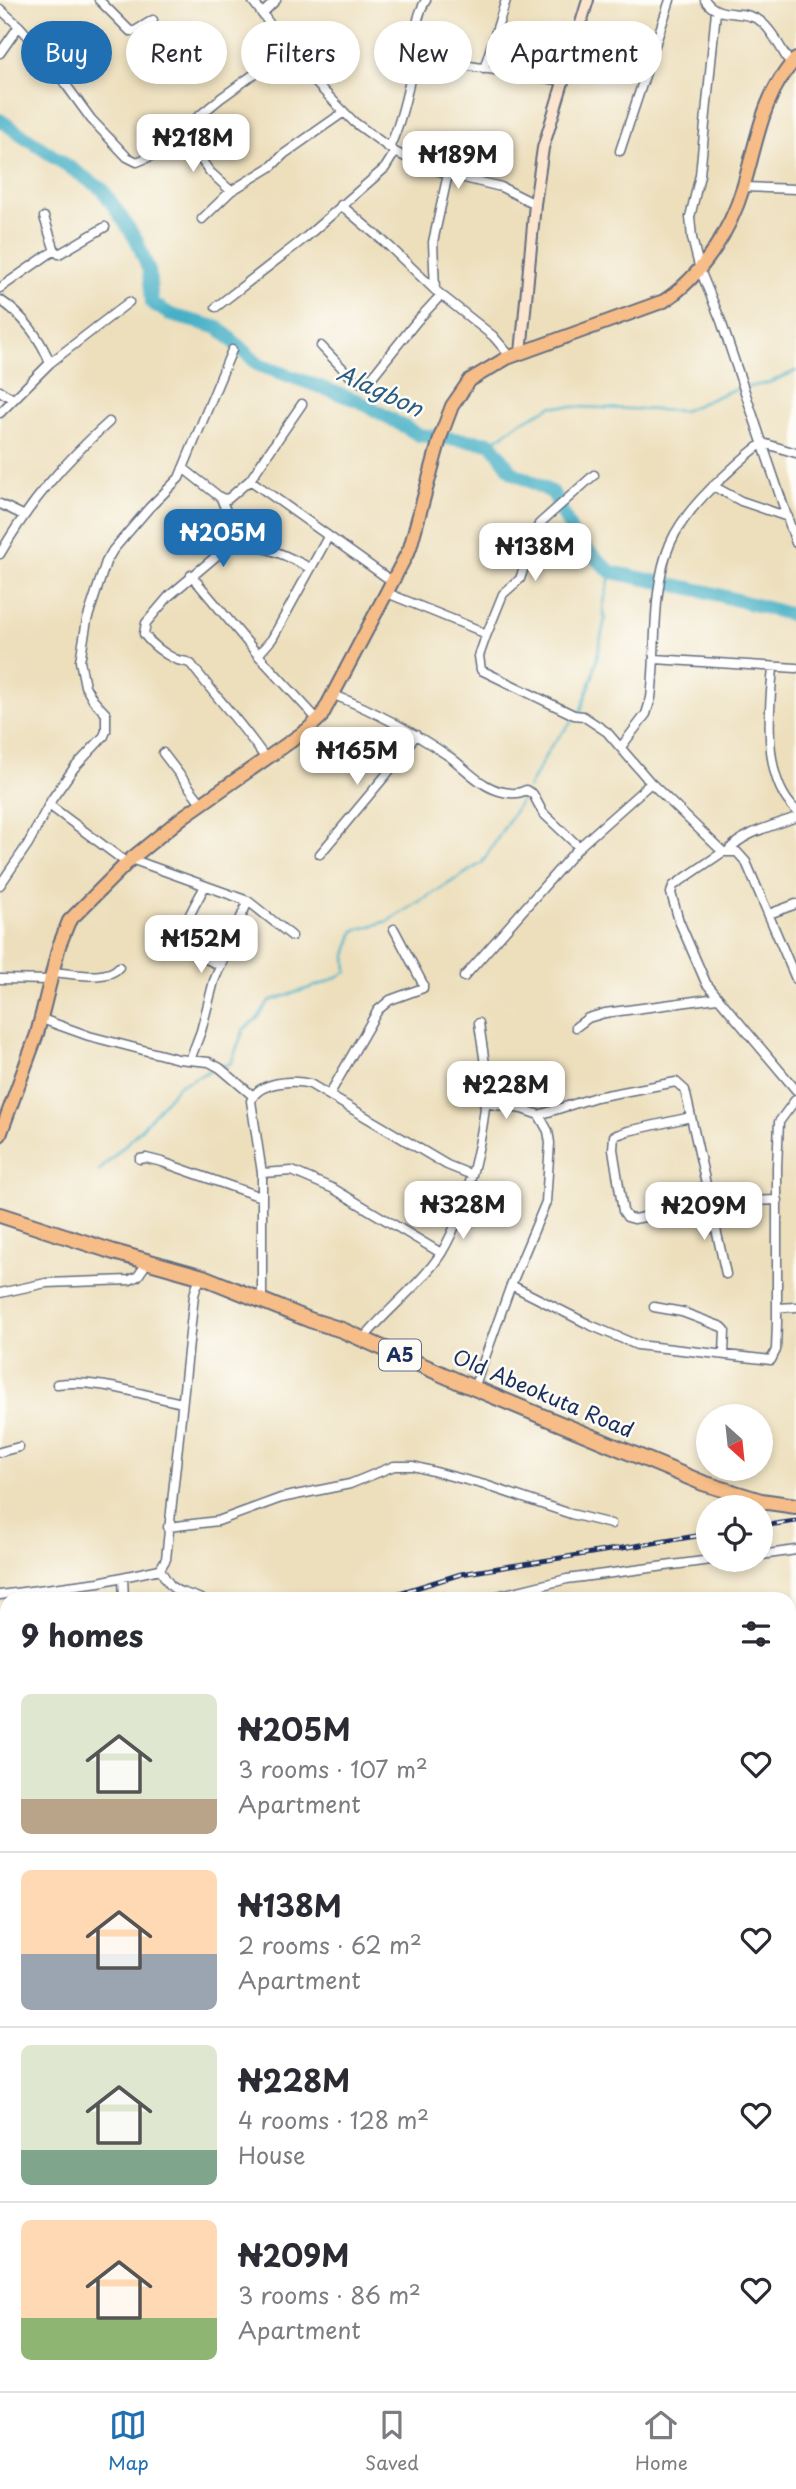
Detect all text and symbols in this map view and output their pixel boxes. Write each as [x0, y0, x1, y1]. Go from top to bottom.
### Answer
chip: Buy [21, 21, 112, 84]
chip: Rent [126, 21, 227, 84]
chip: Filters [241, 21, 360, 84]
chip: New [374, 21, 472, 84]
chip: Apartment [486, 21, 662, 84]
pin: ₦218M [144, 114, 242, 174]
text: ₦218M [153, 119, 233, 154]
pin: ₦189M [409, 132, 507, 191]
text: ₦189M [418, 136, 498, 171]
water label: Alagbon [332, 355, 431, 425]
pin: ₦205M [174, 510, 272, 569]
text: ₦205M [180, 514, 266, 549]
pin: ₦138M [486, 524, 584, 583]
text: ₦138M [495, 528, 575, 563]
pin: ₦165M [308, 728, 406, 787]
text: ₦165M [316, 732, 398, 767]
pin: ₦152M [152, 916, 250, 975]
text: ₦152M [161, 920, 241, 955]
pin: ₦228M [457, 1062, 555, 1121]
text: ₦228M [463, 1066, 549, 1101]
pin: ₦328M [414, 1182, 512, 1241]
pin: ₦209M [655, 1182, 753, 1242]
text: ₦328M [420, 1186, 506, 1221]
text: ₦209M [661, 1187, 747, 1222]
road number: A5 [379, 1340, 421, 1371]
street label: Old Abeokuta Road [448, 1340, 639, 1445]
north arrow [696, 1404, 774, 1480]
map controls [696, 1404, 773, 1572]
button: locate [696, 1495, 773, 1572]
text: 9 homes [21, 1612, 143, 1657]
icon: filters [737, 1615, 775, 1653]
text: ₦205M [238, 1706, 351, 1751]
icon: home [77, 1722, 161, 1806]
icon: heart [737, 1745, 775, 1783]
text: 3 rooms · 107 m² [238, 1751, 428, 1786]
text: Apartment [238, 1786, 361, 1821]
text: ₦138M [238, 1882, 342, 1927]
icon: home [77, 1898, 161, 1982]
icon: heart [737, 1921, 775, 1959]
text: 2 rooms · 62 m² [238, 1927, 422, 1962]
text: Apartment [238, 1962, 361, 1997]
text: ₦228M [238, 2057, 350, 2102]
icon: home [77, 2073, 161, 2157]
icon: heart [737, 2096, 775, 2134]
text: 4 rooms · 128 m² [238, 2102, 429, 2137]
text: House [238, 2137, 305, 2172]
text: ₦209M [238, 2232, 349, 2277]
icon: home [77, 2248, 161, 2332]
icon: heart [737, 2271, 775, 2309]
text: 3 rooms · 86 m² [238, 2277, 421, 2312]
text: Apartment [238, 2312, 361, 2347]
tab: Map [108, 2406, 149, 2476]
tab: Saved [365, 2406, 419, 2476]
tab: Home [635, 2406, 688, 2476]

